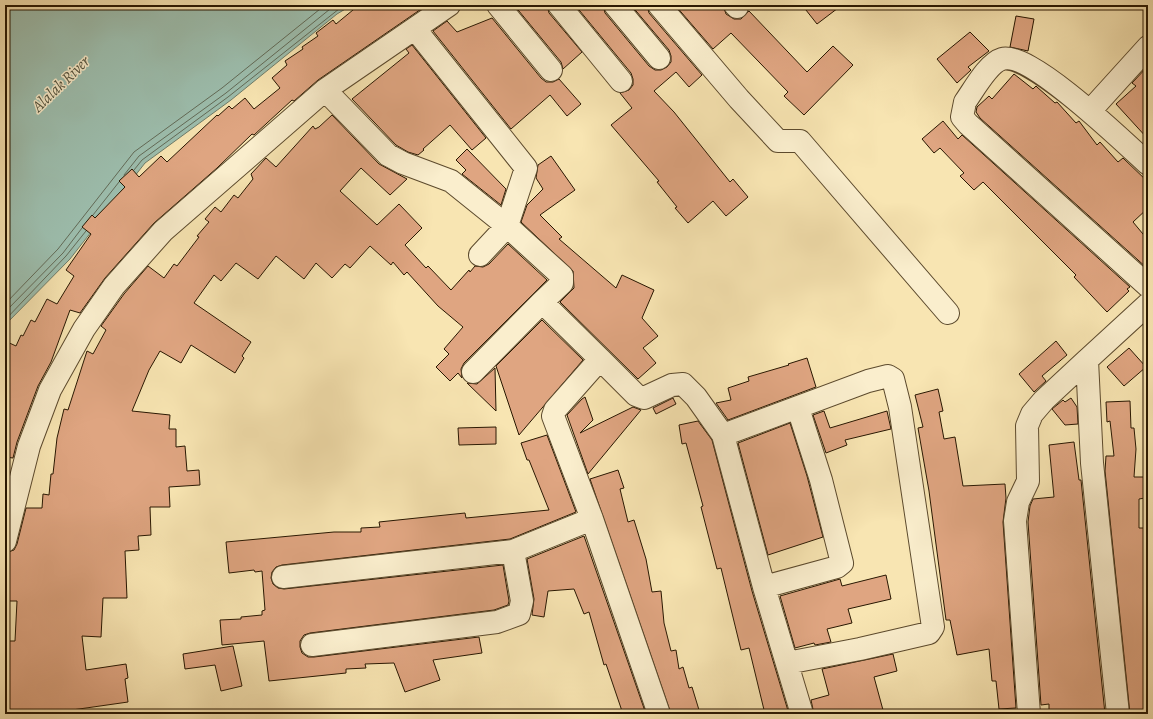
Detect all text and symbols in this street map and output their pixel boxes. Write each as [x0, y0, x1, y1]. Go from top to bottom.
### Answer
water label: Alalak River [27, 51, 95, 118]

